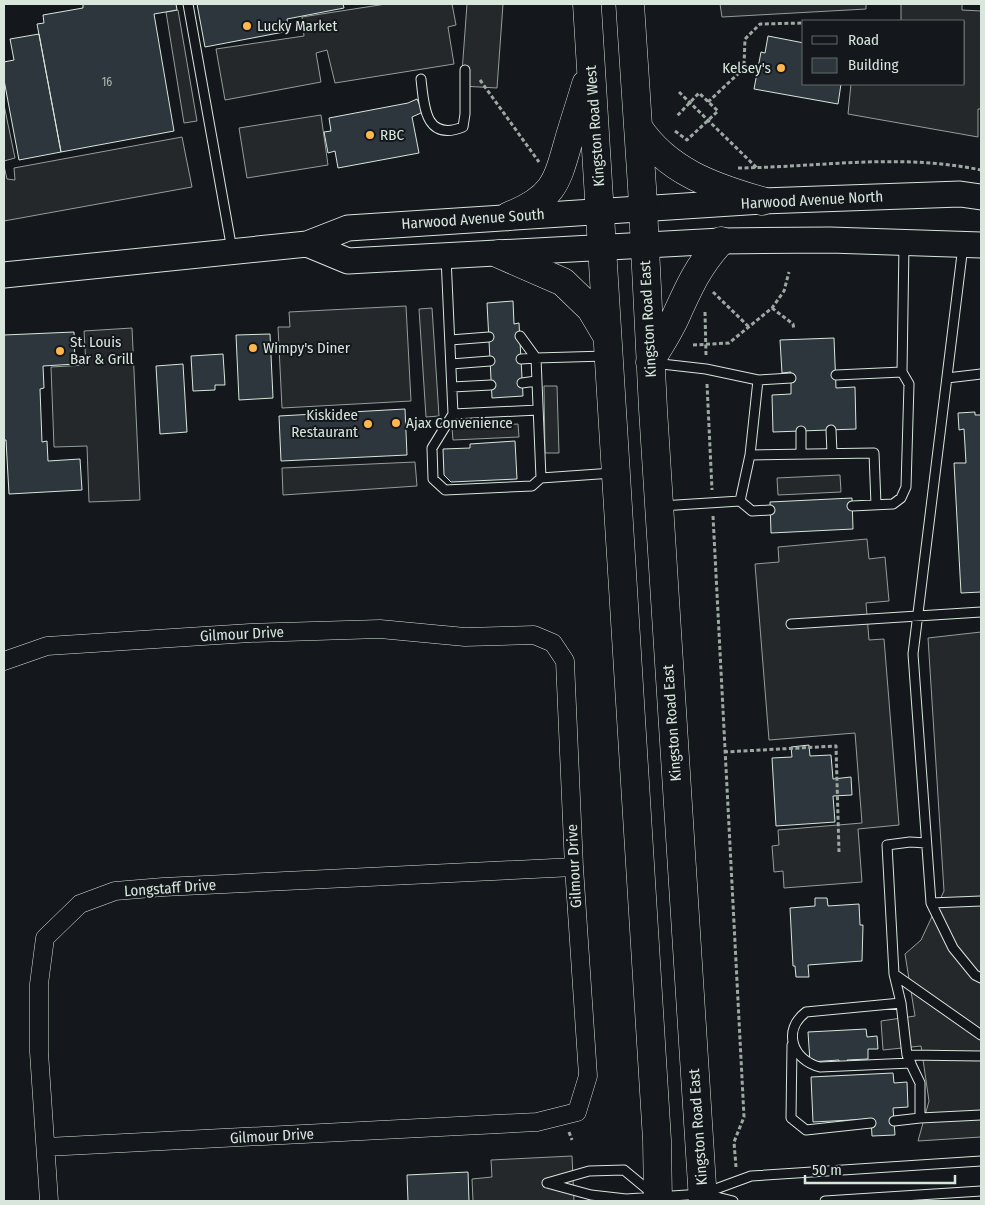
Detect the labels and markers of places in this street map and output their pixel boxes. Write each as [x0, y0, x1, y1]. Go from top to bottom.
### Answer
place label: Lucky Market [257, 17, 337, 35]
marker: Lucky Market [241, 20, 253, 32]
place label: Kelsey's [722, 59, 771, 77]
marker: Kelsey's [775, 62, 787, 74]
place label: RBC [380, 126, 404, 144]
marker: RBC [364, 129, 376, 141]
place label: St. Louis Bar & Grill [70, 333, 133, 368]
place label: Wimpy's Diner [263, 339, 351, 357]
marker: Wimpy's Diner [247, 342, 259, 354]
marker: St. Louis Bar & Grill [54, 345, 66, 357]
place label: Kiskidee Restaurant [291, 406, 358, 441]
place label: Ajax Convenience [406, 414, 513, 432]
marker: Ajax Convenience [390, 417, 402, 429]
marker: Kiskidee Restaurant [362, 418, 374, 430]

